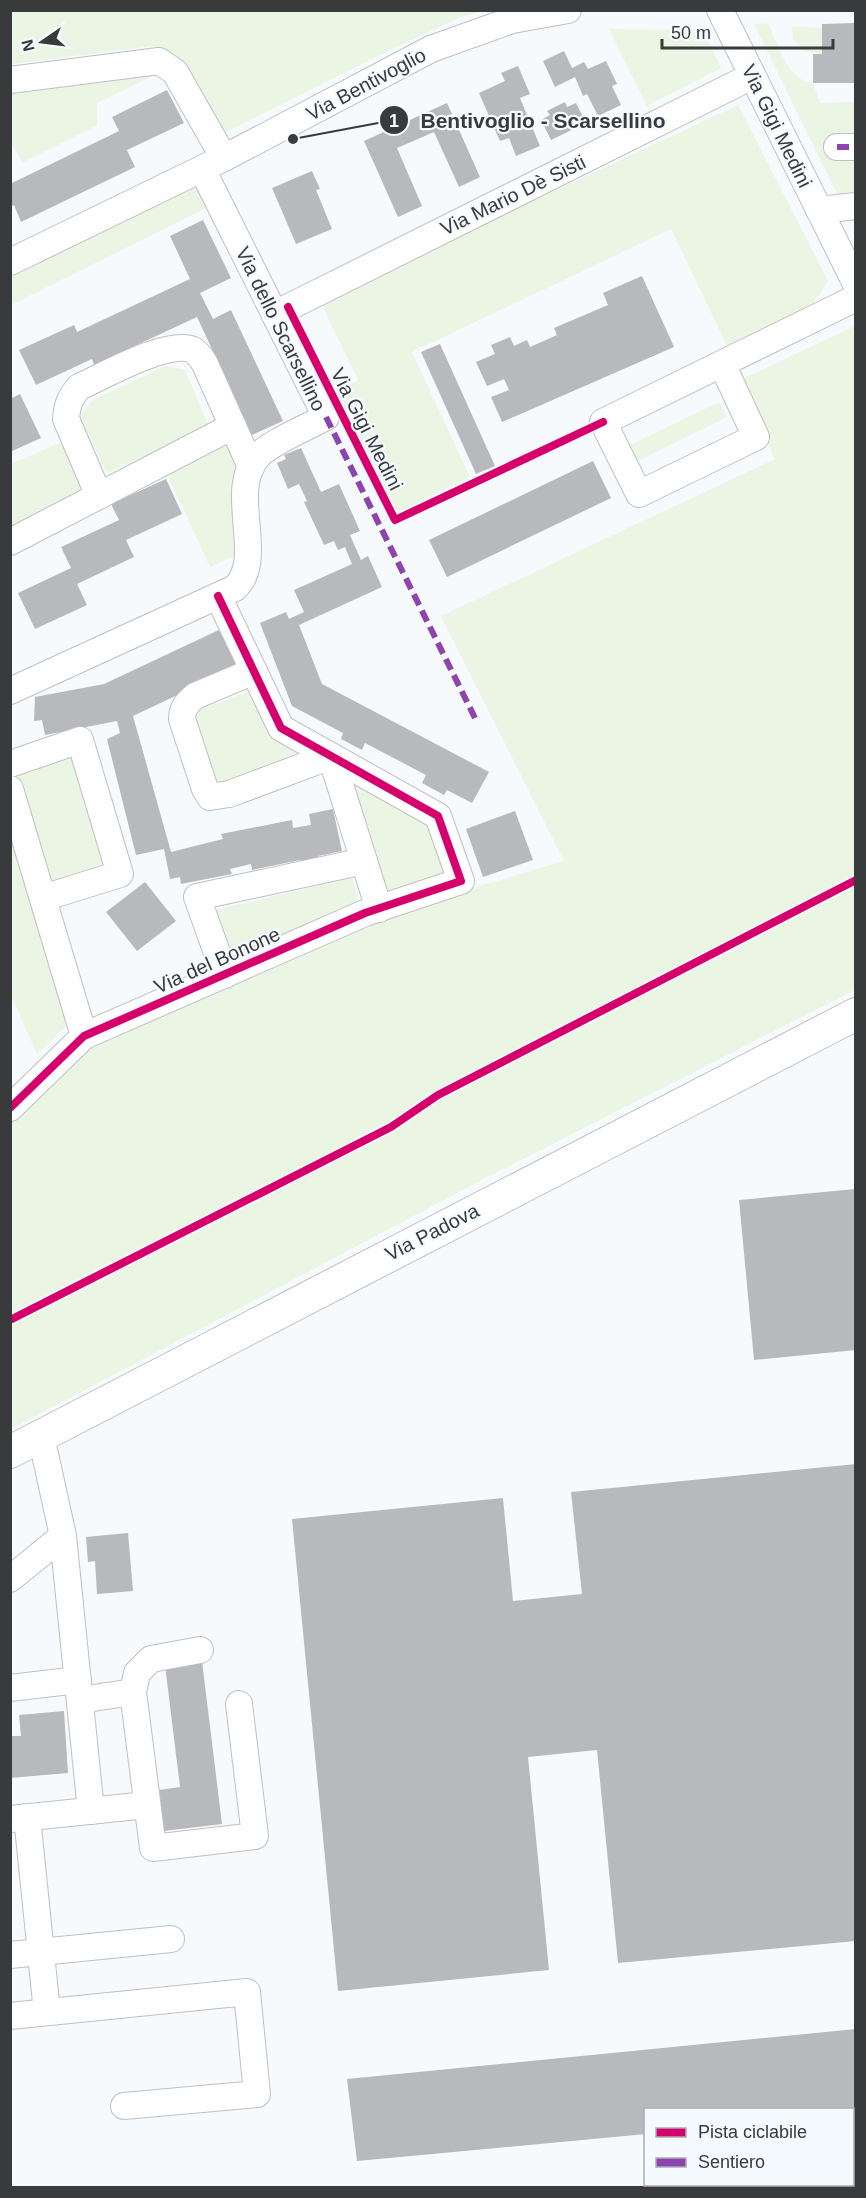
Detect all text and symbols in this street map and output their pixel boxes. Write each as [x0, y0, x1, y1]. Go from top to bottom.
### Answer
north arrow [12, 12, 72, 72]
scale bar [662, 12, 833, 50]
text: 50 m [671, 23, 711, 43]
text: N [18, 38, 38, 53]
street label: Via Bentivoglio [303, 43, 429, 125]
street label: Via Gigi Medini [738, 61, 816, 191]
callout: Bentivoglio - Scarsellino [379, 101, 678, 140]
text: Bentivoglio - Scarsellino [420, 109, 666, 132]
text: 1 [389, 111, 399, 131]
street label: Via Mario Dè Sisti [437, 150, 589, 240]
street label: Via dello Scarsellino [232, 243, 330, 415]
street label: Via Gigi Medini [327, 364, 407, 494]
street label: Via del Bonone [151, 922, 283, 998]
street label: Via Padova [382, 1199, 483, 1265]
legend [644, 2108, 854, 2186]
text: Pista ciclabile [698, 2122, 807, 2142]
text: Sentiero [698, 2152, 765, 2172]

